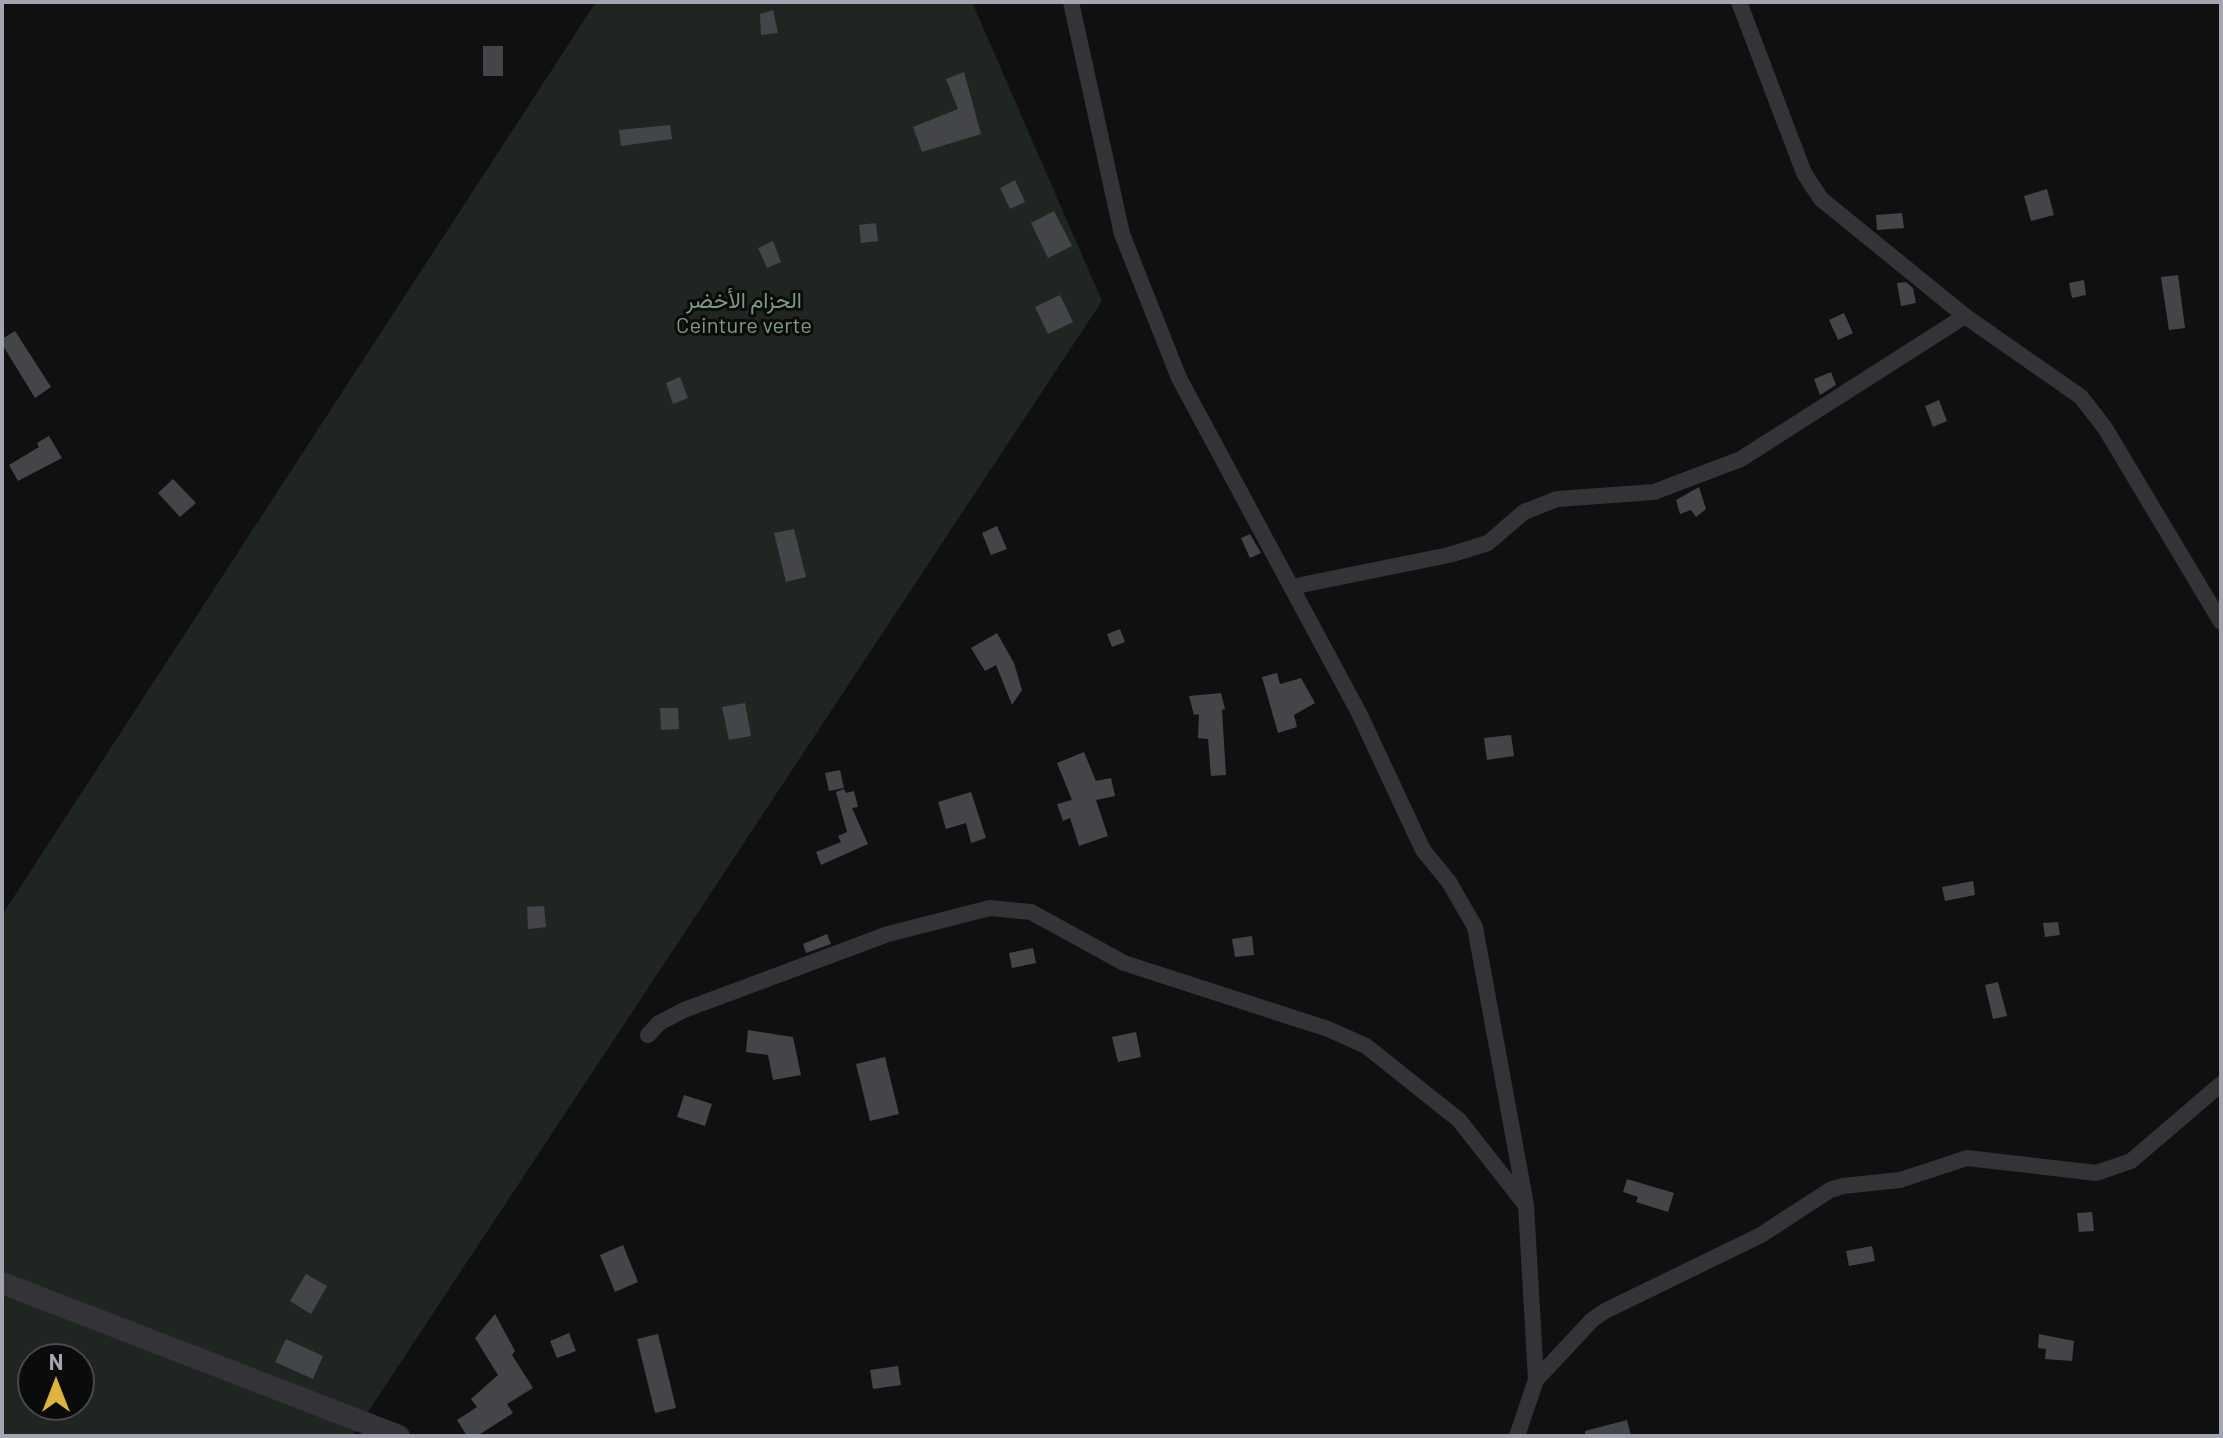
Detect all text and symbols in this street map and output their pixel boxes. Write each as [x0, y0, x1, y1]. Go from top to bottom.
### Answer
park label: الحزام الأخضر Ceinture verte [676, 286, 812, 337]
north arrow [16, 1342, 96, 1422]
text: N [49, 1348, 63, 1374]

